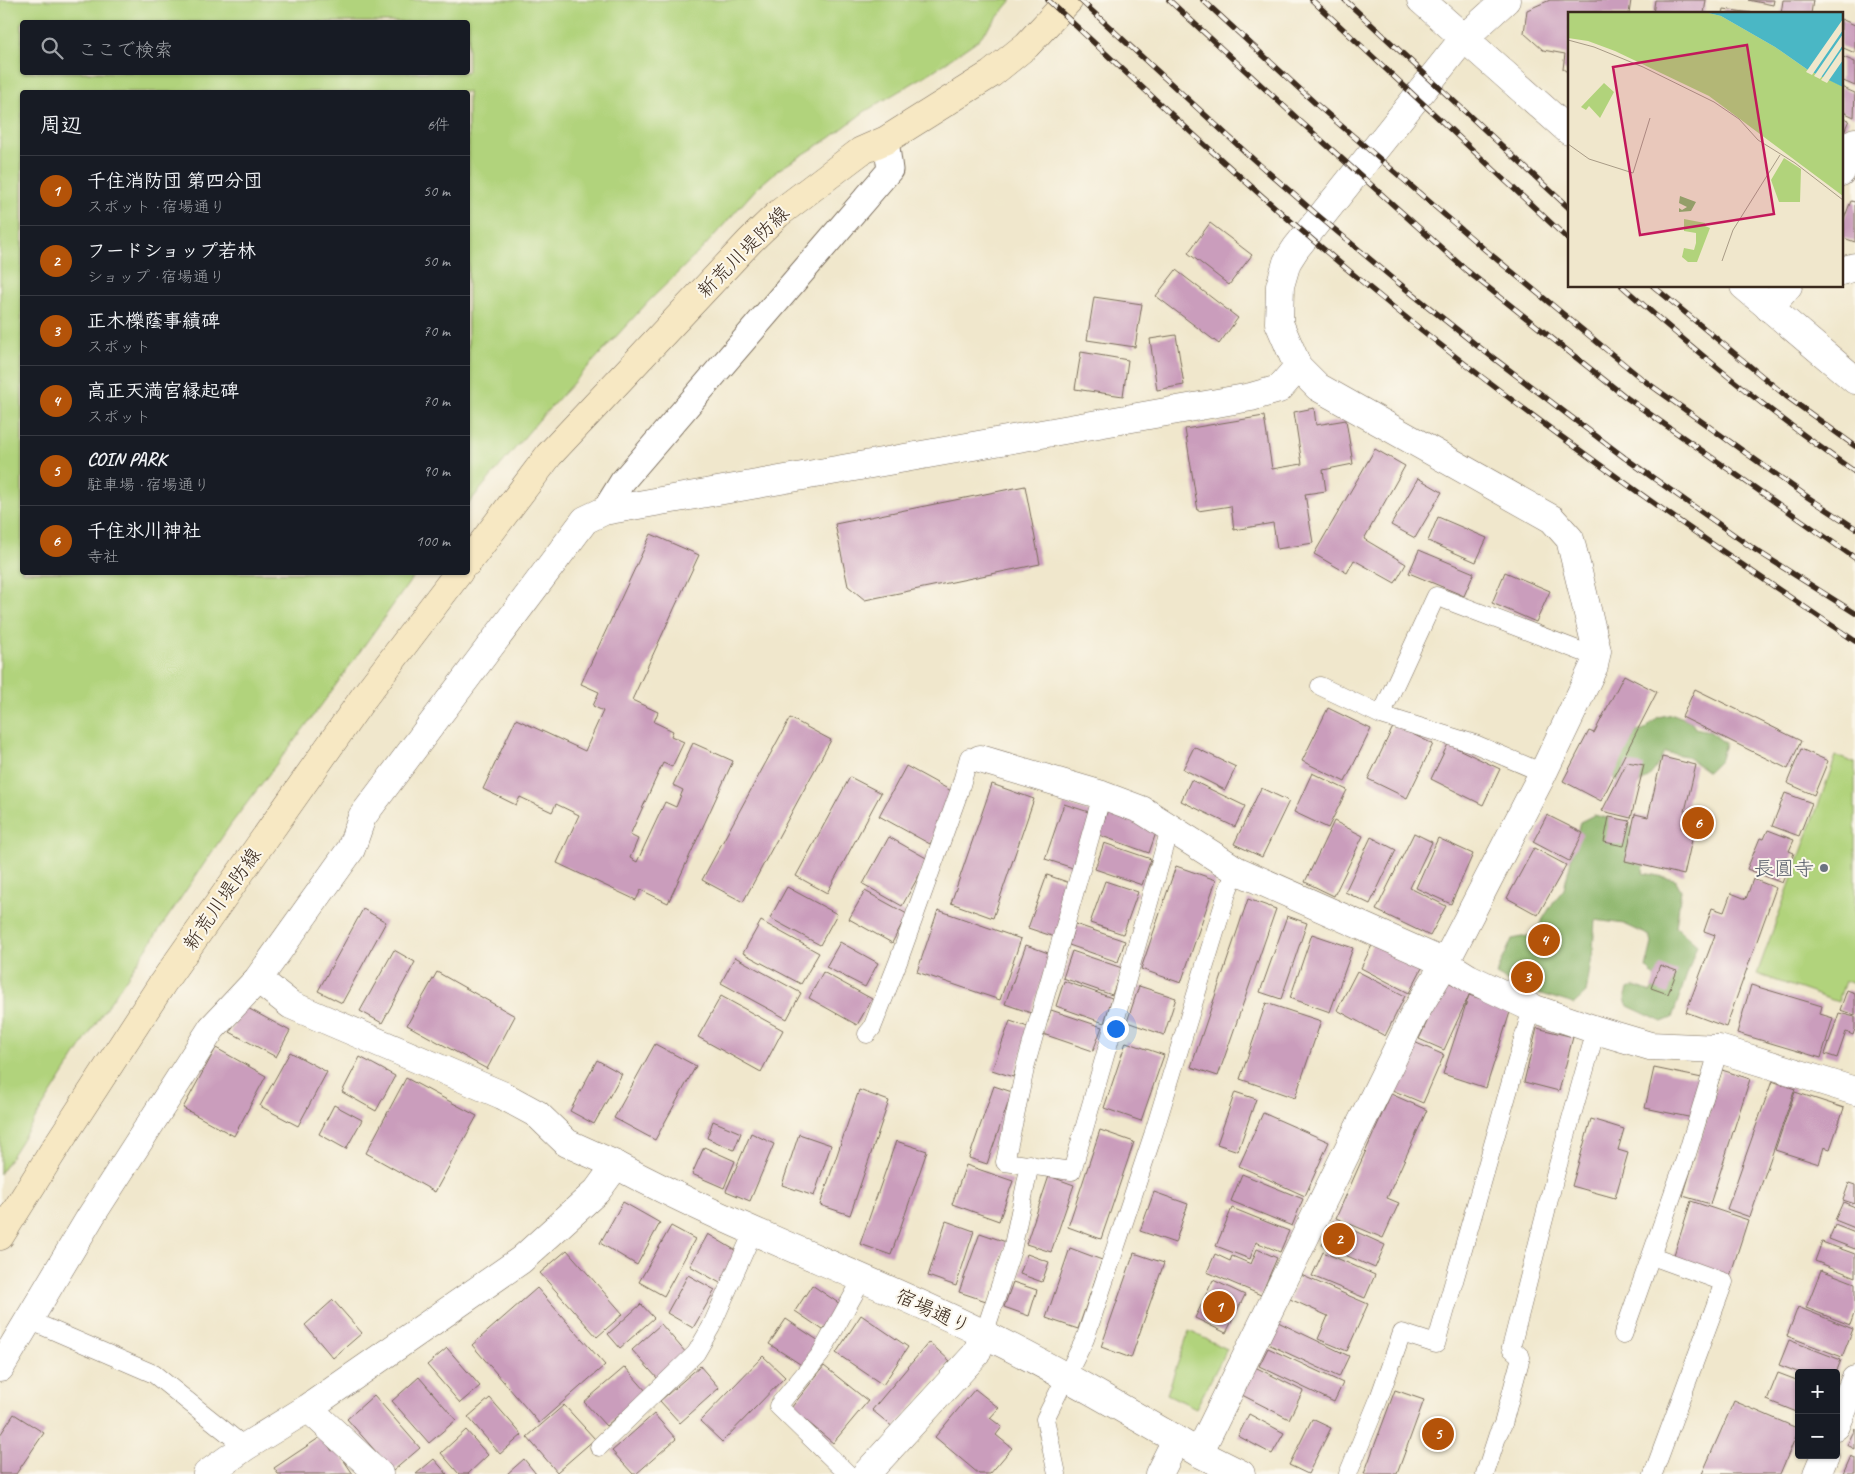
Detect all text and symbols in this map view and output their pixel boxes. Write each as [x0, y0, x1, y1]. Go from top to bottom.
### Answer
inset map [1568, 12, 1842, 288]
search box [20, 20, 470, 75]
icon: search [38, 34, 66, 62]
text: ここで検索 [78, 38, 173, 62]
text: 周辺 [40, 112, 82, 138]
text: 6件 [427, 115, 450, 135]
text: 千住消防団 第四分団 [87, 169, 263, 193]
text: 1 [52, 181, 60, 201]
text: 50 m [423, 181, 450, 201]
text: スポット · 宿場通り [87, 197, 226, 217]
street label: 新荒川堤防線 [692, 201, 794, 303]
text: フードショップ若林 [87, 239, 256, 263]
text: 2 [52, 251, 60, 271]
text: 50 m [423, 251, 450, 271]
text: ショップ · 宿場通り [87, 267, 225, 287]
text: 正木櫟蔭事績碑 [87, 309, 220, 333]
text: 3 [52, 321, 60, 341]
text: 70 m [423, 321, 450, 341]
text: スポット [87, 337, 151, 357]
text: 高正天満宮縁起碑 [87, 379, 239, 403]
text: 4 [52, 391, 60, 411]
text: 70 m [423, 391, 450, 411]
text: スポット [87, 407, 151, 427]
text: COIN PARK [87, 447, 166, 471]
text: 5 [53, 461, 59, 481]
text: 90 m [423, 461, 450, 481]
text: 駐車場 · 宿場通り [87, 475, 210, 495]
text: 千住氷川神社 [87, 519, 201, 543]
text: 6 [52, 531, 60, 551]
text: 100 m [416, 531, 450, 551]
text: 寺社 [87, 547, 119, 567]
pin: 6 [1682, 804, 1714, 842]
street label: 新荒川堤防線 [177, 843, 267, 955]
place label: 長圓寺 [1754, 856, 1814, 881]
marker: 長圓寺 [1818, 862, 1830, 874]
pin: 4 [1528, 921, 1560, 959]
pin: 3 [1511, 958, 1543, 996]
your location [1103, 1016, 1129, 1042]
pin: 2 [1323, 1220, 1355, 1258]
street label: 宿場通り [891, 1283, 975, 1339]
pin: 1 [1203, 1288, 1235, 1326]
map controls [1795, 1369, 1840, 1459]
button: + [1795, 1369, 1840, 1414]
button: − [1795, 1414, 1840, 1459]
pin: 5 [1422, 1415, 1454, 1453]

